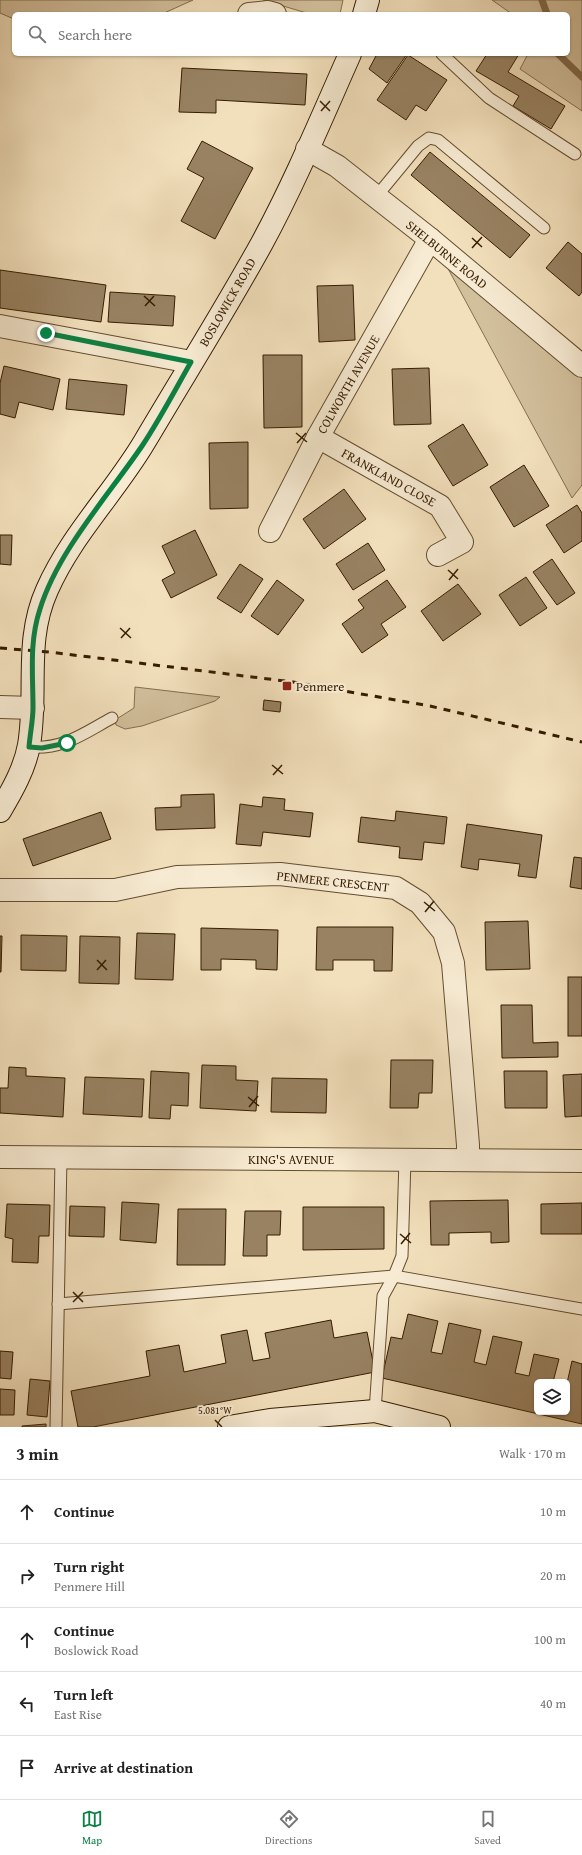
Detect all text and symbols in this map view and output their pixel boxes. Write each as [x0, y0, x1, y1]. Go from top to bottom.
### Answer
search box [12, 12, 570, 56]
icon: search [26, 23, 48, 45]
text: Search here [58, 24, 132, 45]
street label: SHELBURNE ROAD [402, 216, 492, 293]
street label: BOSLOWICK ROAD [194, 254, 261, 350]
route end [37, 324, 55, 342]
street label: COLWORTH AVENUE [312, 331, 385, 437]
street label: FRANKLAND CLOSE [338, 444, 440, 512]
place label: Penmere [296, 677, 344, 696]
marker: Penmere [281, 680, 293, 692]
route start [58, 734, 76, 752]
street label: PENMERE CRESCENT [276, 866, 391, 897]
street label: KING'S AVENUE [248, 1150, 334, 1169]
map controls [534, 1379, 570, 1415]
button: layers [534, 1379, 570, 1415]
text: 5.081°W [198, 1403, 232, 1418]
text: 3 min [16, 1441, 58, 1466]
text: Walk · 170 m [499, 1444, 566, 1463]
icon: ahead [16, 1501, 38, 1523]
text: Continue [54, 1501, 115, 1522]
text: 10 m [540, 1502, 566, 1521]
text: Turn right [54, 1556, 125, 1577]
icon: right [16, 1565, 38, 1587]
text: 20 m [540, 1566, 566, 1585]
text: Penmere Hill [54, 1577, 125, 1596]
text: Continue [54, 1620, 115, 1641]
icon: ahead [16, 1629, 38, 1651]
text: 100 m [534, 1630, 566, 1649]
text: Boslowick Road [54, 1641, 138, 1660]
text: Turn left [54, 1684, 113, 1705]
icon: left [16, 1693, 38, 1715]
text: 40 m [540, 1694, 566, 1713]
text: East Rise [54, 1705, 102, 1724]
icon: arrive [16, 1757, 38, 1779]
text: Arrive at destination [54, 1757, 193, 1778]
tab: Map [81, 1808, 103, 1848]
tab: Directions [265, 1808, 312, 1848]
tab: Saved [474, 1808, 501, 1848]

